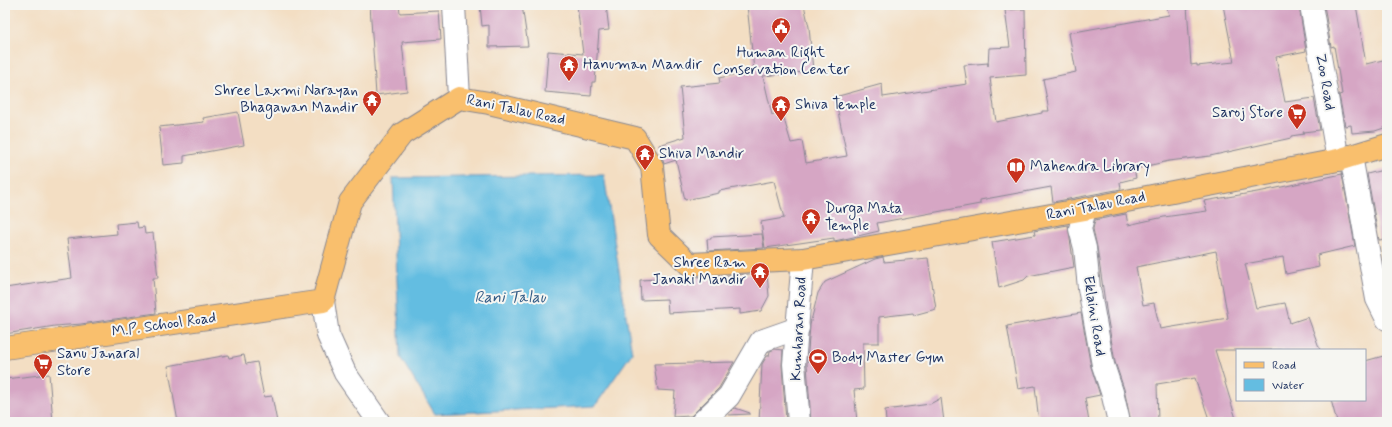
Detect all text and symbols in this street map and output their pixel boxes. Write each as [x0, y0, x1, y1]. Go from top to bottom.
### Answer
public building icon: Human Right Conservation Center [770, 16, 792, 44]
place label: Human Right Conservation Center [713, 43, 850, 80]
street label: Zoo Road [1310, 52, 1340, 112]
temple icon: Hanuman Mandir [558, 54, 580, 82]
place label: Hanuman Mandir [583, 55, 703, 75]
place label: Shree Laxmi Narayan Bhagawan Mandir [214, 81, 358, 119]
temple icon: Shree Laxmi Narayan Bhagawan Mandir [361, 89, 383, 117]
street label: Rani Talau Road [465, 90, 567, 130]
temple icon: Shiva Temple [770, 94, 792, 122]
place label: Shiva Temple [795, 95, 876, 115]
supermarket icon: Saroj Store [1286, 102, 1308, 130]
place label: Saroj Store [1212, 103, 1283, 123]
temple icon: Shiva Mandir [634, 143, 656, 171]
place label: Shiva Mandir [659, 144, 744, 164]
library icon: Mahendra Library [1005, 156, 1027, 184]
place label: Mahendra Library [1030, 157, 1150, 177]
street label: Rani Talau Road [1045, 187, 1147, 225]
place label: Durga Mata Temple [825, 199, 902, 236]
temple icon: Durga Mata Temple [800, 207, 822, 235]
place label: Shree Ram Janaki Mandir [652, 253, 746, 290]
temple icon: Shree Ram Janaki Mandir [749, 261, 771, 289]
street label: Eklaini Road [1078, 274, 1110, 358]
street label: Kumharan Road [786, 276, 812, 382]
water label: Rani Talau [475, 287, 547, 308]
street label: M.P. School Road [111, 308, 217, 342]
place label: Sanu Janaral Store [57, 344, 139, 381]
sports icon: Body Master Gym [807, 347, 829, 375]
place label: Body Master Gym [832, 348, 944, 368]
legend [1236, 349, 1366, 401]
supermarket icon: Sanu Janaral Store [32, 352, 54, 380]
text: Road [1272, 358, 1296, 374]
text: Water [1272, 378, 1304, 394]

